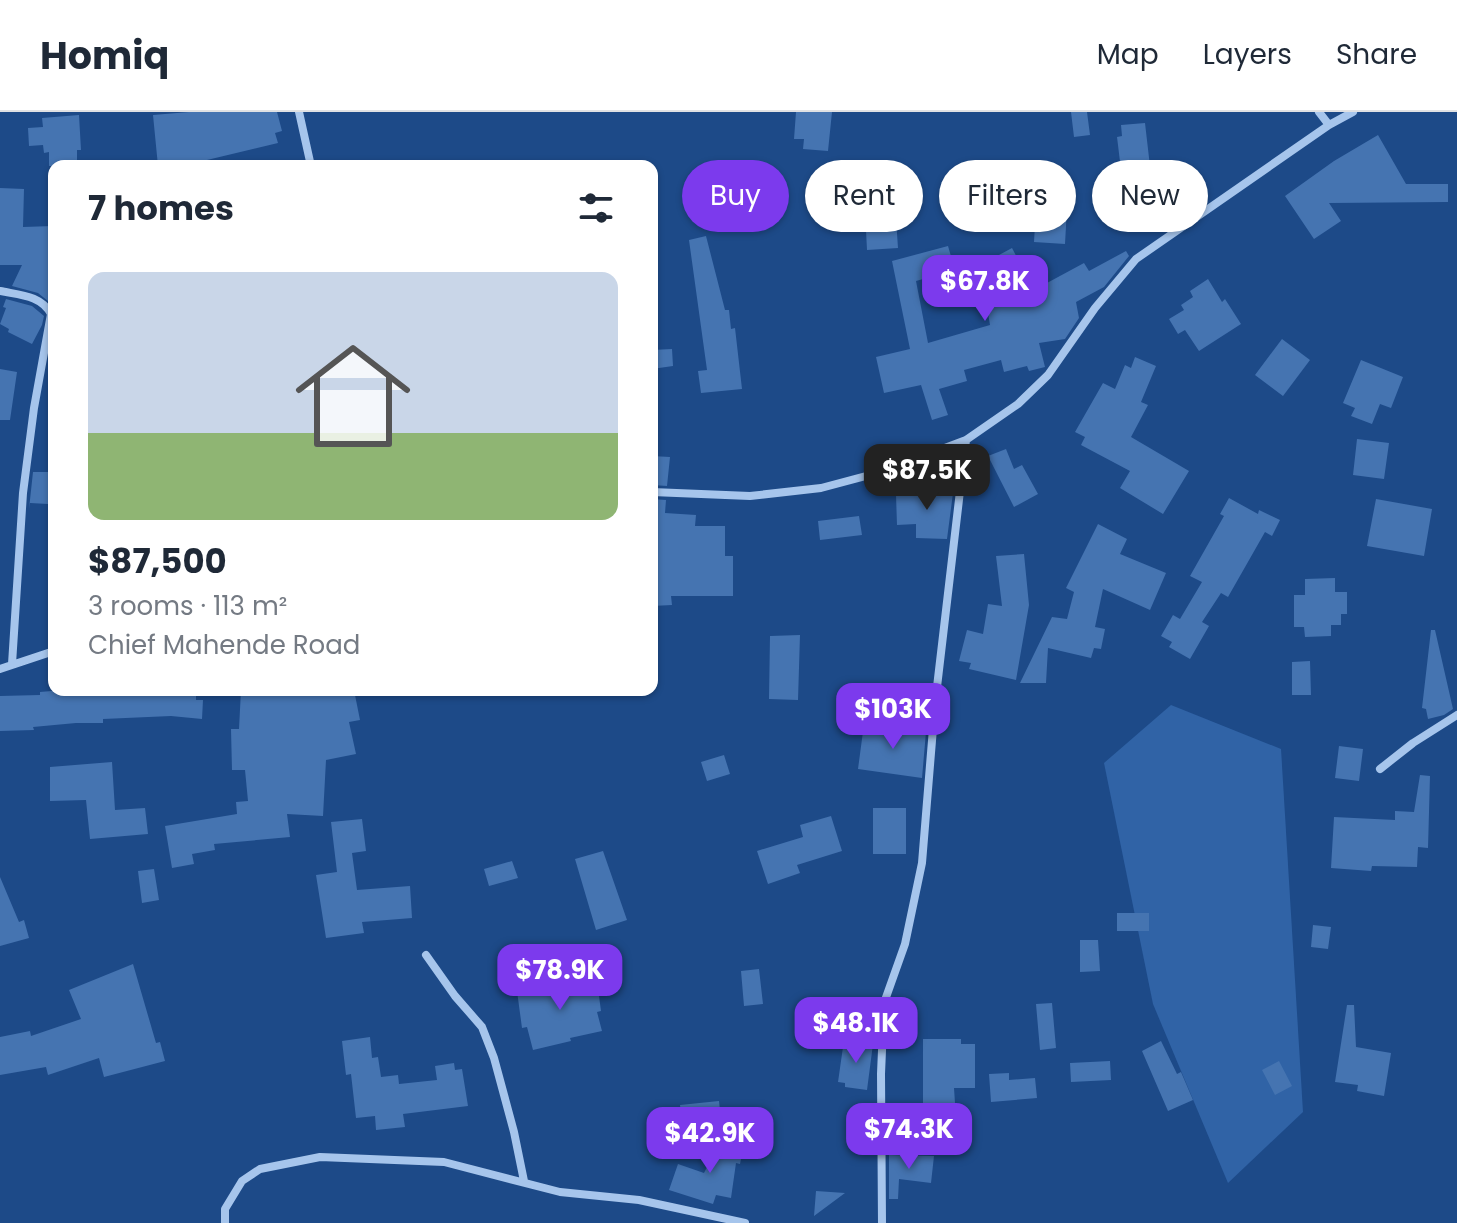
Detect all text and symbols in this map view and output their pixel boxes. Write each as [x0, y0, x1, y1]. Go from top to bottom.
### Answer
text: Homiq [40, 29, 169, 82]
text: Map [1097, 35, 1159, 74]
text: Layers [1203, 35, 1292, 74]
text: Share [1336, 35, 1417, 74]
chip: Buy [682, 160, 789, 232]
chip: Rent [805, 160, 923, 232]
chip: Filters [939, 160, 1076, 232]
chip: New [1092, 160, 1208, 232]
text: 7 homes [88, 184, 234, 232]
icon: filters [574, 186, 618, 230]
pin: $67.8K [920, 255, 1050, 323]
text: $67.8K [940, 263, 1030, 299]
icon: home [281, 324, 425, 468]
pin: $87.5K [862, 444, 992, 512]
text: $87.5K [882, 452, 972, 488]
text: $87,500 [88, 537, 227, 585]
text: 3 rooms · 113 m² [88, 588, 287, 624]
text: Chief Mahende Road [88, 627, 360, 663]
pin: $103K [837, 683, 949, 751]
text: $103K [854, 691, 932, 727]
pin: $78.9K [495, 944, 625, 1012]
text: $78.9K [515, 952, 605, 988]
pin: $48.1K [791, 997, 921, 1065]
text: $48.1K [813, 1005, 899, 1041]
pin: $74.3K [844, 1103, 974, 1171]
pin: $42.9K [645, 1107, 775, 1175]
text: $74.3K [864, 1111, 954, 1147]
text: $42.9K [664, 1115, 756, 1151]

